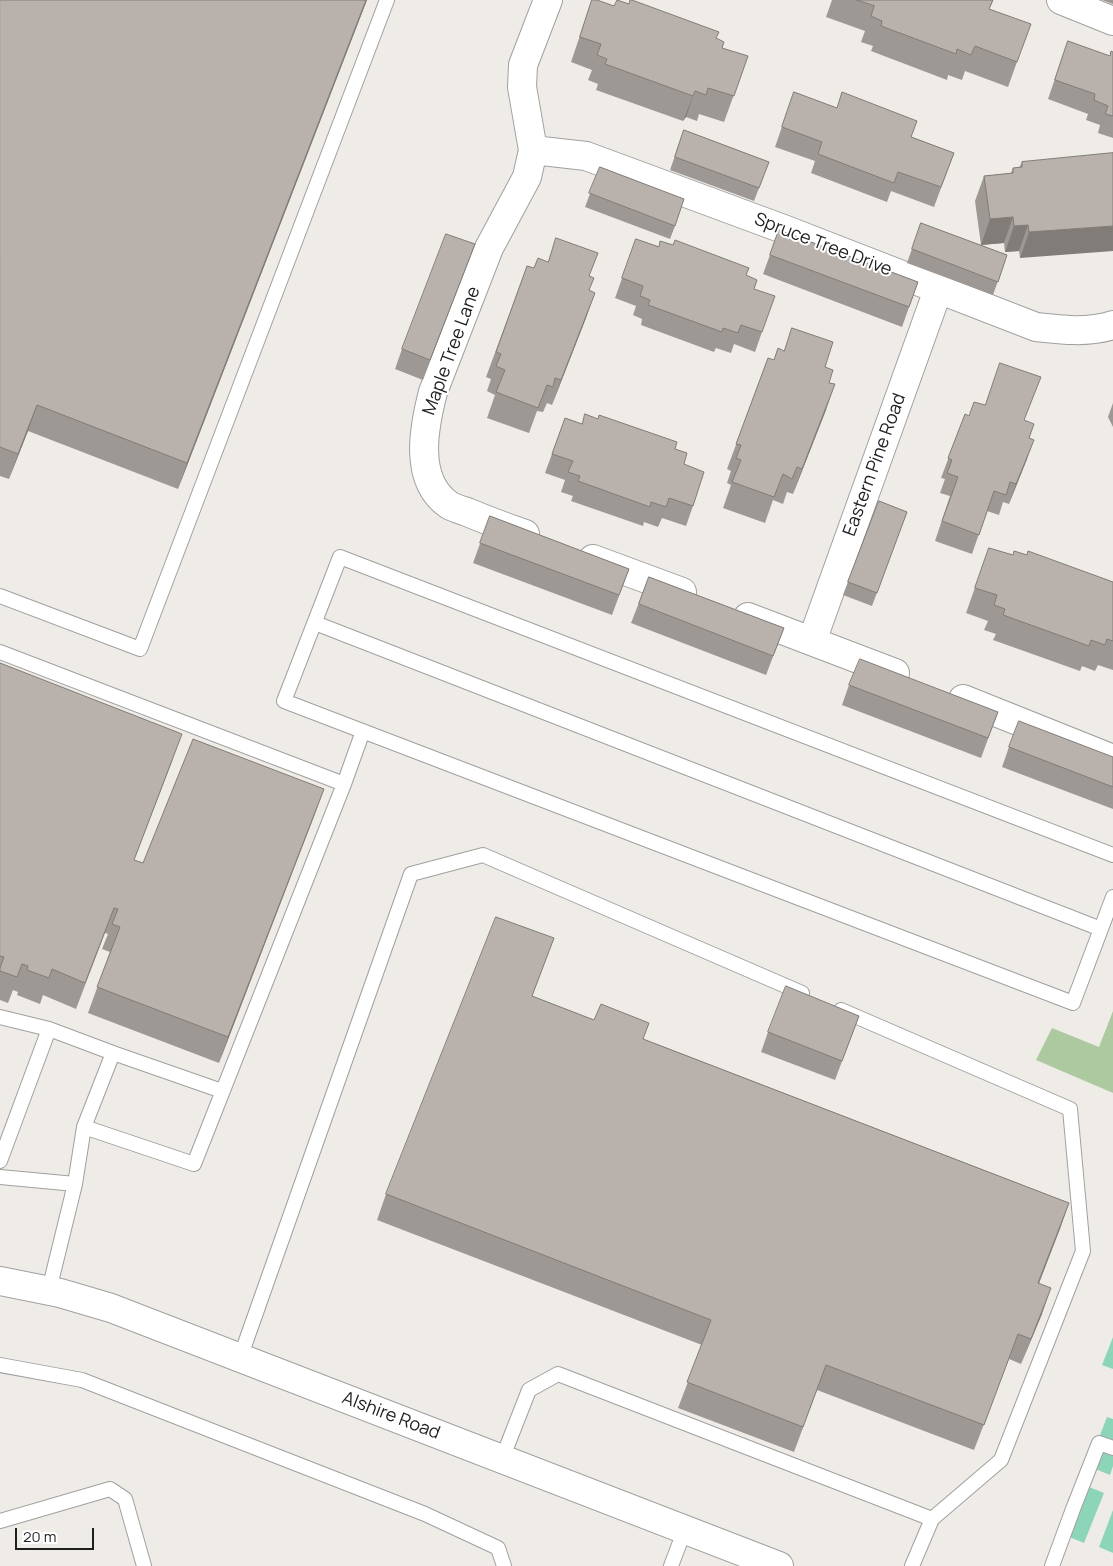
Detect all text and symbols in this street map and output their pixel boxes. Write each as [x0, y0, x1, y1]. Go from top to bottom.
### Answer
street label: Spruce Tree Drive [751, 209, 895, 281]
street label: Maple Tree Lane [419, 284, 485, 418]
street label: Eastern Pine Road [839, 391, 911, 539]
street label: Alshire Road [339, 1387, 443, 1445]
scale bar [18, 1518, 96, 1550]
text: 20 m [23, 1526, 56, 1547]

